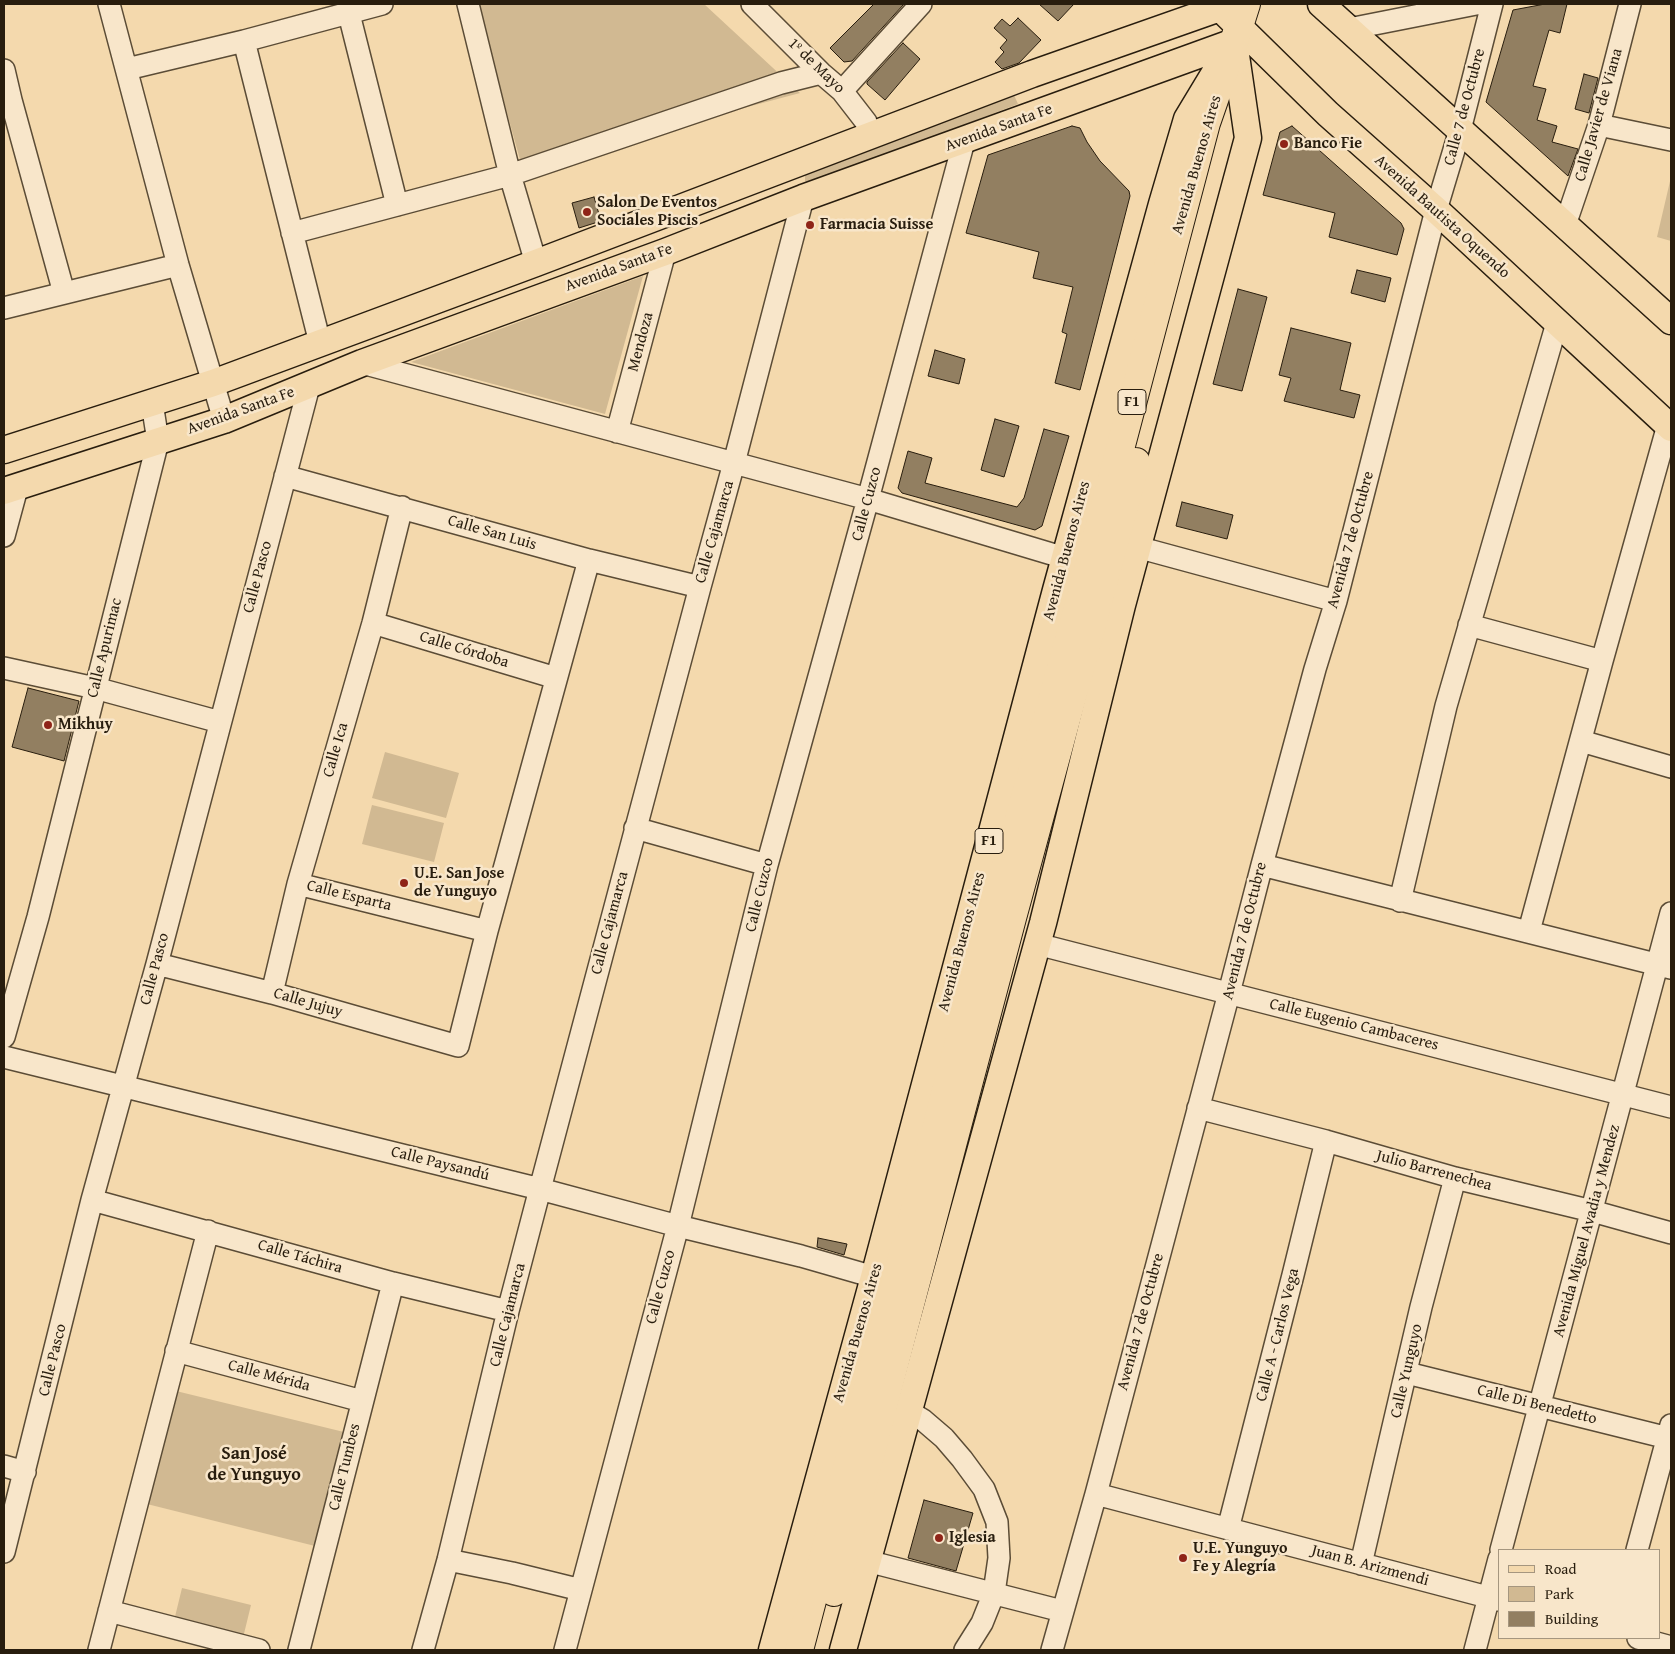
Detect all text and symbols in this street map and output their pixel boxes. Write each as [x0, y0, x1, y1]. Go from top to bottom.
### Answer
street label: 1º de Mayo [784, 34, 848, 98]
street label: Calle 7 de Octubre [1440, 46, 1490, 168]
street label: Calle Javier de Viana [1571, 46, 1627, 184]
street label: Avenida Buenos Aires [1168, 93, 1226, 237]
street label: Avenida Santa Fe [943, 100, 1055, 156]
place label: Banco Fie [1294, 134, 1362, 154]
marker: Banco Fie [1278, 138, 1290, 150]
street label: Avenida Bautista Oquendo [1370, 151, 1514, 283]
place label: Salon De Eventos Sociales Piscis [597, 193, 717, 231]
marker: Salon De Eventos Sociales Piscis [581, 206, 593, 218]
place label: Farmacia Suisse [820, 215, 933, 235]
marker: Farmacia Suisse [804, 219, 816, 231]
street label: Avenida Santa Fe [563, 240, 675, 296]
street label: Mendoza [624, 310, 658, 374]
street label: Avenida Santa Fe [185, 383, 297, 439]
road number: F1 [1118, 390, 1146, 414]
street label: Calle Cuzco [848, 465, 886, 543]
street label: Avenida 7 de Octubre [1323, 469, 1379, 611]
street label: Calle Cajamarca [691, 478, 739, 586]
street label: Avenida Buenos Aires [1039, 479, 1095, 623]
street label: Calle San Luis [445, 511, 539, 555]
street label: Calle Pasco [239, 539, 277, 615]
street label: Calle Apurimac [83, 596, 127, 700]
street label: Calle Córdoba [417, 627, 511, 673]
place label: Mikhuy [58, 715, 113, 735]
marker: Mikhuy [42, 719, 54, 731]
street label: Calle Ica [319, 721, 353, 779]
road number: F1 [975, 828, 1003, 854]
street label: Calle Cuzco [742, 856, 778, 934]
street label: Avenida 7 de Octubre [1219, 860, 1271, 1002]
place label: U.E. San Jose de Yunguyo [414, 864, 504, 902]
street label: Calle Cajamarca [587, 869, 633, 977]
street label: Avenida Buenos Aires [934, 870, 990, 1014]
street label: Calle Esparta [305, 876, 393, 916]
marker: U.E. San Jose de Yunguyo [398, 877, 410, 889]
street label: Calle Pasco [136, 931, 174, 1007]
street label: Calle Jujuy [271, 984, 345, 1022]
street label: Calle Eugenio Cambaceres [1267, 995, 1441, 1055]
street label: Avenida Miguel Avadia y Mendez [1549, 1123, 1625, 1339]
street label: Calle Paysandú [389, 1143, 491, 1185]
street label: Julio Barrenechea [1374, 1146, 1494, 1196]
street label: Calle Táchira [255, 1236, 345, 1278]
street label: Calle Cuzco [642, 1248, 680, 1326]
street label: Avenida 7 de Octubre [1113, 1251, 1169, 1393]
street label: Calle Cajamarca [486, 1261, 530, 1369]
street label: Avenida Buenos Aires [829, 1261, 887, 1405]
street label: Calle A - Carlos Vega [1252, 1266, 1304, 1404]
street label: Calle Pasco [35, 1322, 71, 1398]
street label: Calle Yunguyo [1387, 1322, 1427, 1420]
street label: Calle Mérida [226, 1356, 312, 1396]
street label: Calle Di Benedetto [1475, 1381, 1599, 1429]
street label: Calle Tumbes [325, 1421, 365, 1513]
district label: San José de Yunguyo [207, 1443, 301, 1486]
place label: Iglesia [949, 1528, 996, 1548]
marker: Iglesia [933, 1532, 945, 1544]
place label: U.E. Yunguyo Fe y Alegría [1193, 1539, 1287, 1577]
street label: Juan B. Arizmendi [1309, 1541, 1431, 1591]
legend [1498, 1549, 1660, 1639]
marker: U.E. Yunguyo Fe y Alegría [1177, 1552, 1189, 1564]
text: Road [1545, 1558, 1576, 1579]
text: Park [1545, 1583, 1574, 1604]
text: Building [1545, 1608, 1598, 1629]

